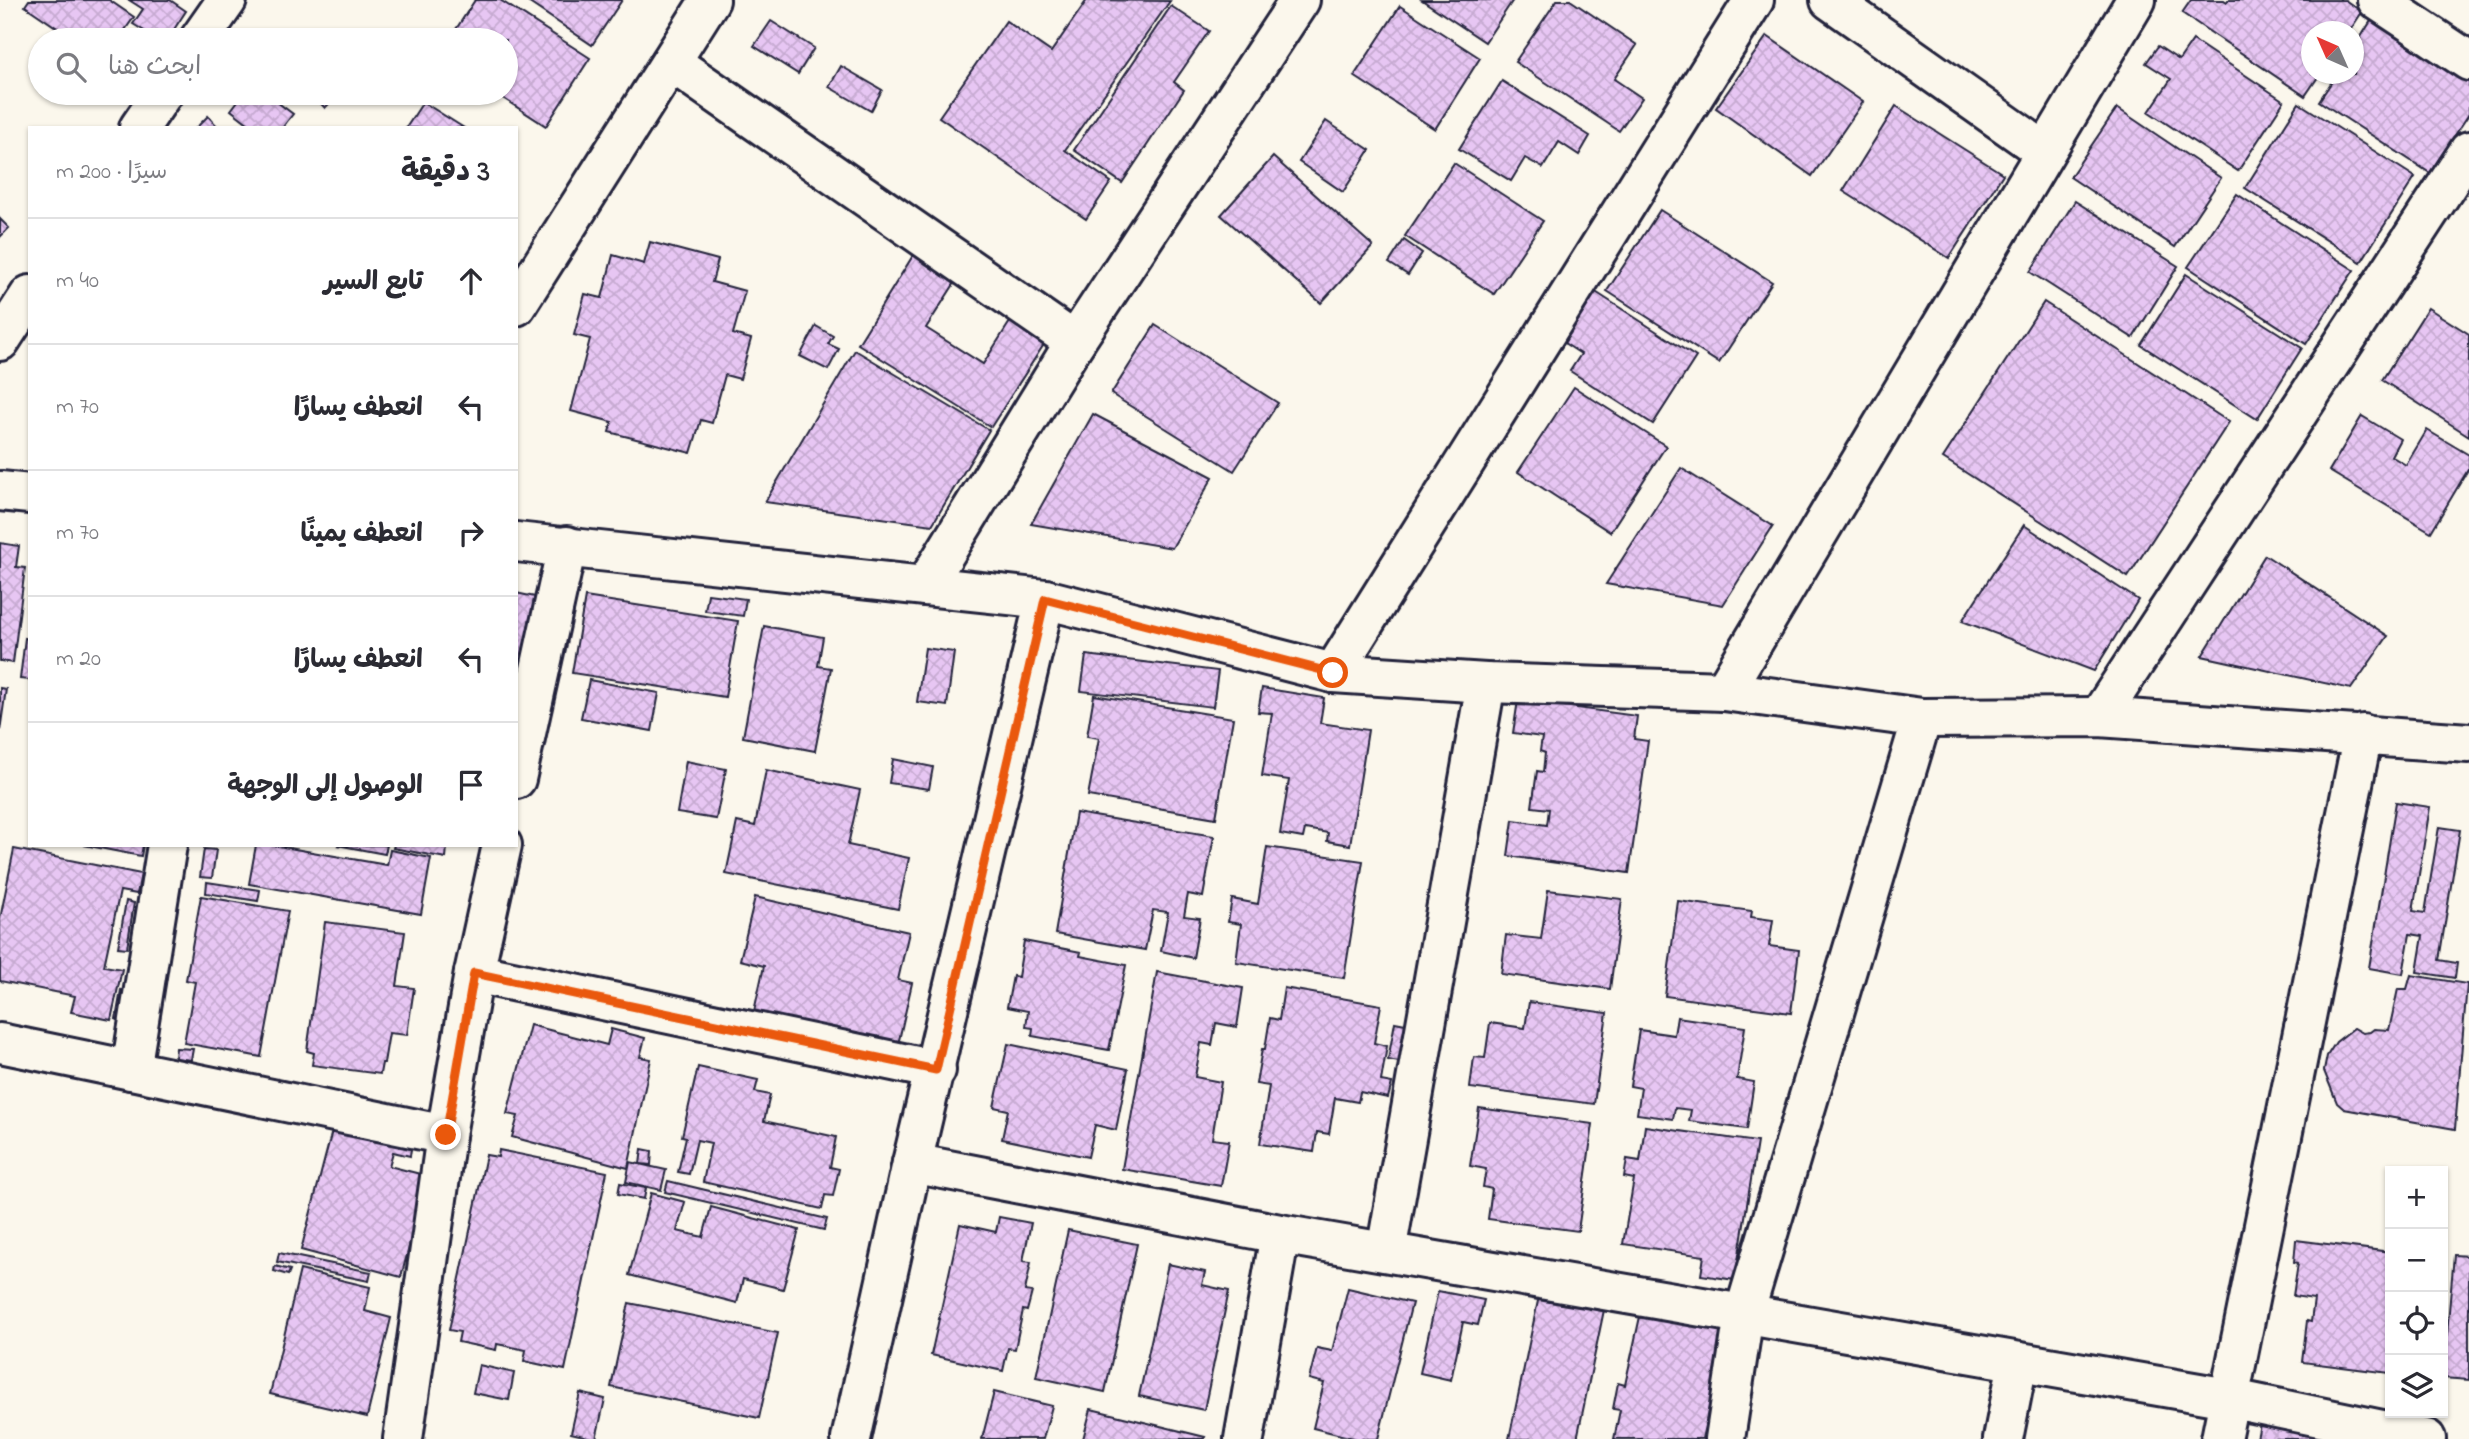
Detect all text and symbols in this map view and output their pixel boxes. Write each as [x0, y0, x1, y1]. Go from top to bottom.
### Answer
north arrow [2301, 21, 2364, 84]
search box [28, 28, 518, 105]
icon: search [52, 48, 90, 86]
text: ابحث هنا [108, 49, 201, 87]
text: 3 دقيقة [401, 151, 490, 195]
text: سيرًا · 200 m [56, 156, 167, 189]
icon: ahead [452, 262, 490, 300]
text: تابع السير [324, 264, 423, 302]
text: 40 m [56, 265, 99, 298]
icon: left [452, 388, 490, 426]
text: انعطف يسارًا [294, 390, 423, 428]
text: 70 m [56, 391, 99, 424]
icon: right [452, 514, 490, 552]
text: انعطف يمينًا [300, 516, 423, 554]
text: 70 m [56, 517, 99, 550]
icon: left [452, 640, 490, 678]
text: انعطف يسارًا [294, 642, 423, 680]
text: 20 m [56, 643, 101, 676]
route start [1317, 657, 1348, 688]
icon: arrive [452, 766, 490, 804]
text: الوصول إلى الوجهة [227, 768, 423, 806]
route end [430, 1119, 461, 1150]
map controls [2385, 1166, 2448, 1418]
button: + [2385, 1166, 2448, 1229]
button: − [2385, 1229, 2448, 1292]
button: locate [2385, 1292, 2448, 1355]
button: layers [2385, 1355, 2448, 1418]

